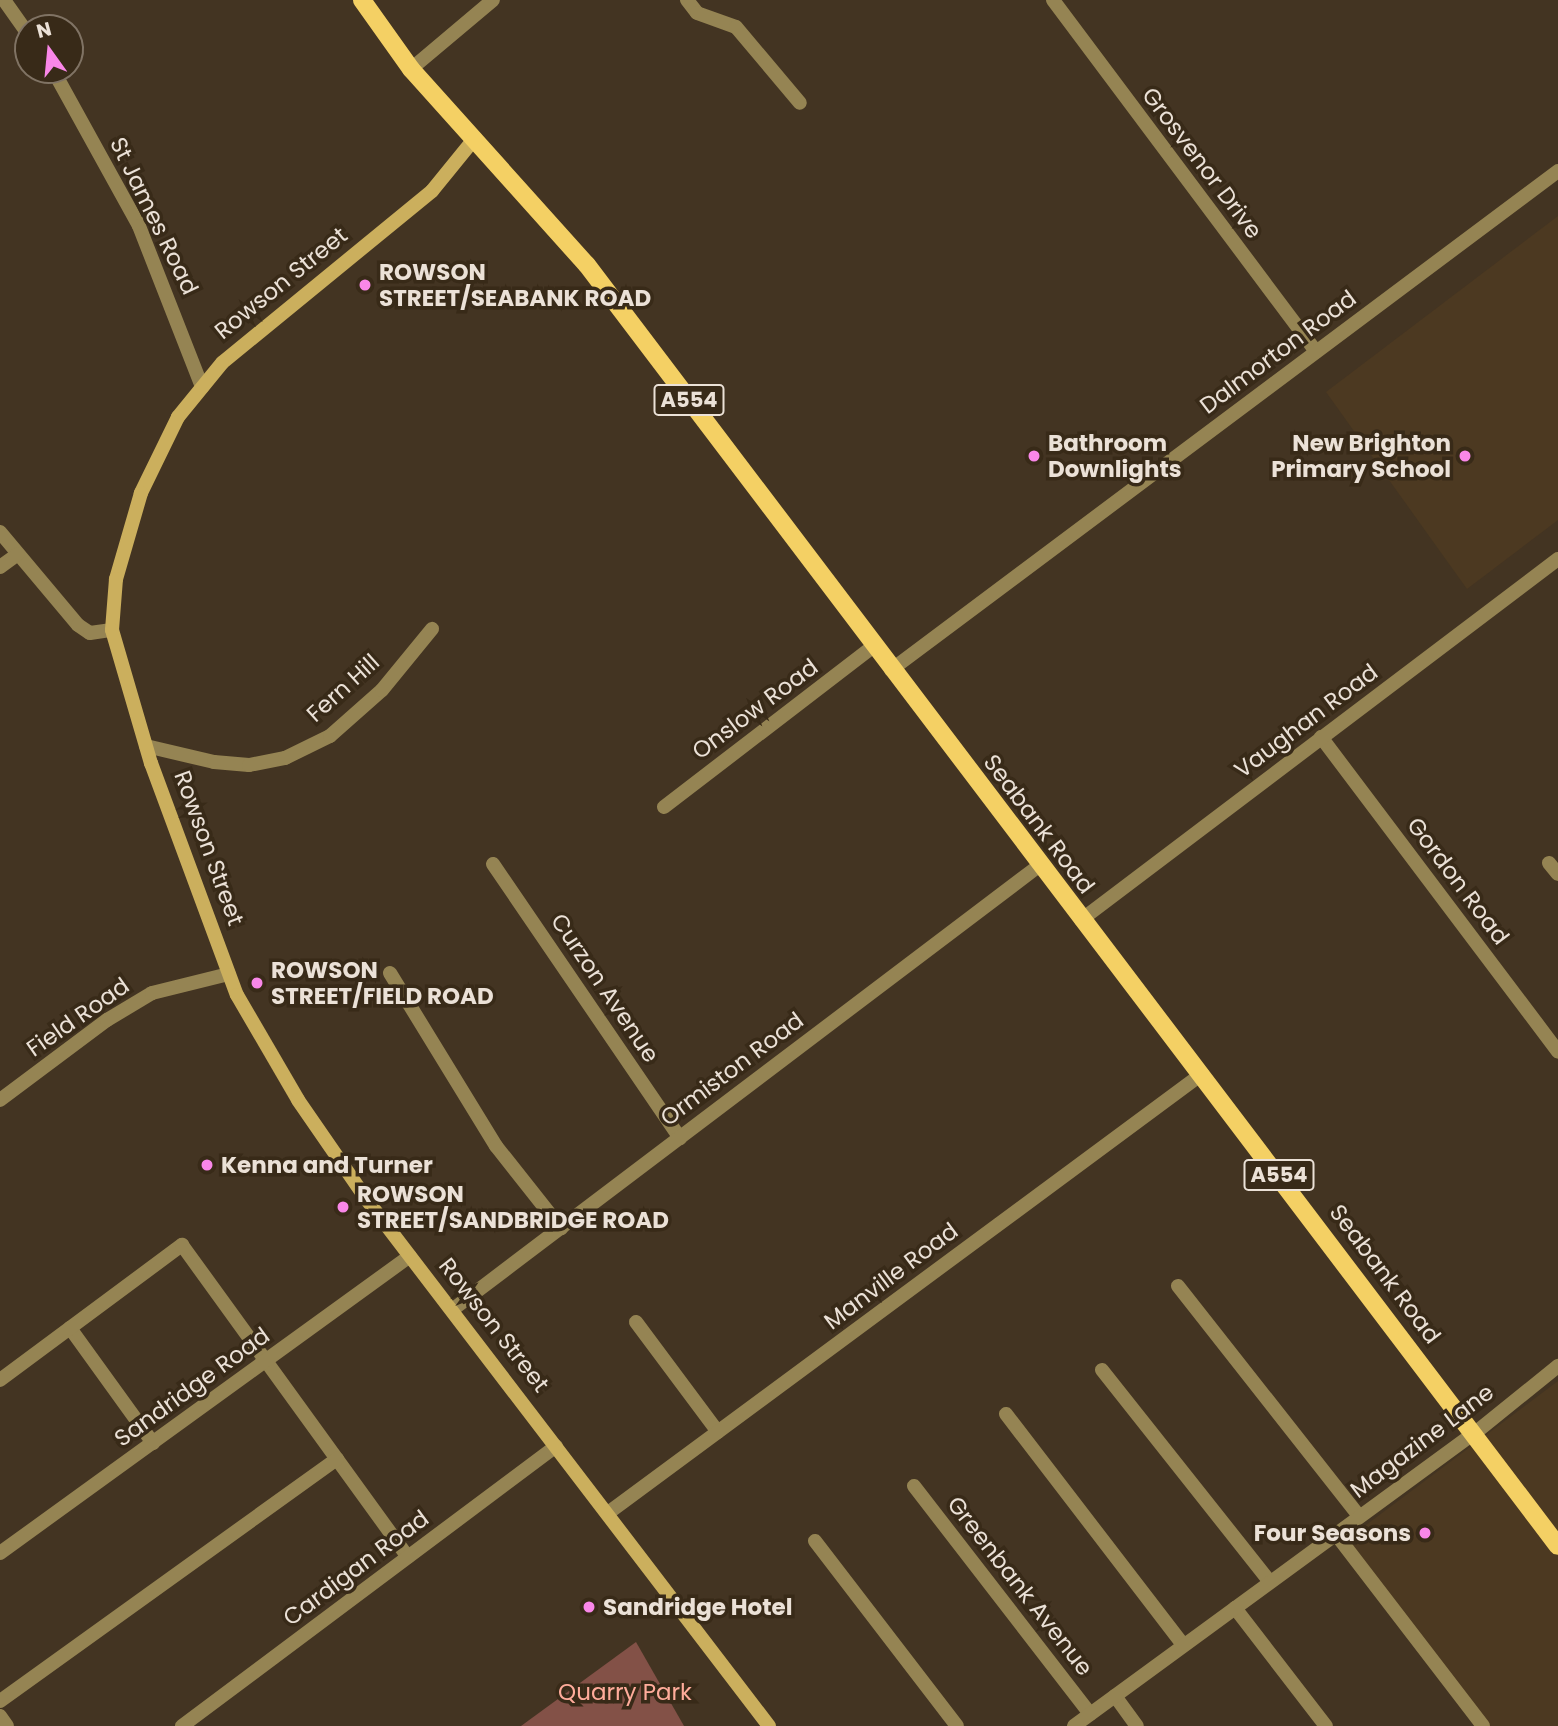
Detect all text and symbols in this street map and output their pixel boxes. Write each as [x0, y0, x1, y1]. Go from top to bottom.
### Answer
north arrow [14, 14, 84, 84]
text: N [34, 15, 54, 45]
street label: Grosvenor Drive [1136, 82, 1268, 244]
street label: St James Road [104, 133, 204, 299]
street label: Rowson Street [209, 221, 353, 345]
place label: ROWSON STREET/SEABANK ROAD [379, 258, 651, 312]
marker: ROWSON STREET/SEABANK ROAD [357, 277, 373, 293]
street label: Dalmorton Road [1195, 284, 1361, 420]
road number: A554 [652, 382, 726, 418]
place label: Bathroom Downlights [1048, 429, 1182, 483]
place label: New Brighton Primary School [1271, 429, 1451, 483]
marker: Bathroom Downlights [1026, 448, 1042, 464]
marker: New Brighton Primary School [1457, 448, 1473, 464]
street label: Fern Hill [301, 648, 385, 728]
street label: Onslow Road [687, 653, 823, 765]
street label: Vaughan Road [1229, 658, 1383, 784]
street label: Seabank Road [978, 749, 1100, 899]
street label: Rowson Street [168, 767, 250, 929]
street label: Gordon Road [1401, 812, 1515, 950]
street label: Curzon Avenue [545, 908, 665, 1068]
place label: ROWSON STREET/FIELD ROAD [271, 956, 494, 1010]
street label: Field Road [21, 972, 135, 1062]
marker: ROWSON STREET/FIELD ROAD [249, 975, 265, 991]
street label: Ormiston Road [655, 1006, 809, 1132]
place label: Kenna and Turner [221, 1151, 433, 1179]
marker: Kenna and Turner [199, 1157, 215, 1173]
road number: A554 [1242, 1158, 1316, 1192]
place label: ROWSON STREET/SANDBRIDGE ROAD [357, 1180, 669, 1234]
marker: ROWSON STREET/SANDBRIDGE ROAD [335, 1199, 351, 1215]
street label: Seabank Road [1324, 1199, 1446, 1349]
street label: Manville Road [819, 1217, 963, 1335]
street label: Rowson Street [433, 1252, 555, 1398]
street label: Sandridge Road [109, 1322, 275, 1452]
street label: Magazine Lane [1345, 1378, 1499, 1504]
street label: Greenbank Avenue [941, 1491, 1099, 1681]
street label: Cardigan Road [278, 1504, 434, 1632]
place label: Four Seasons [1254, 1519, 1411, 1547]
marker: Four Seasons [1417, 1525, 1433, 1541]
place label: Sandridge Hotel [603, 1593, 793, 1621]
marker: Sandridge Hotel [581, 1599, 597, 1615]
park label: Quarry Park [558, 1678, 692, 1706]

